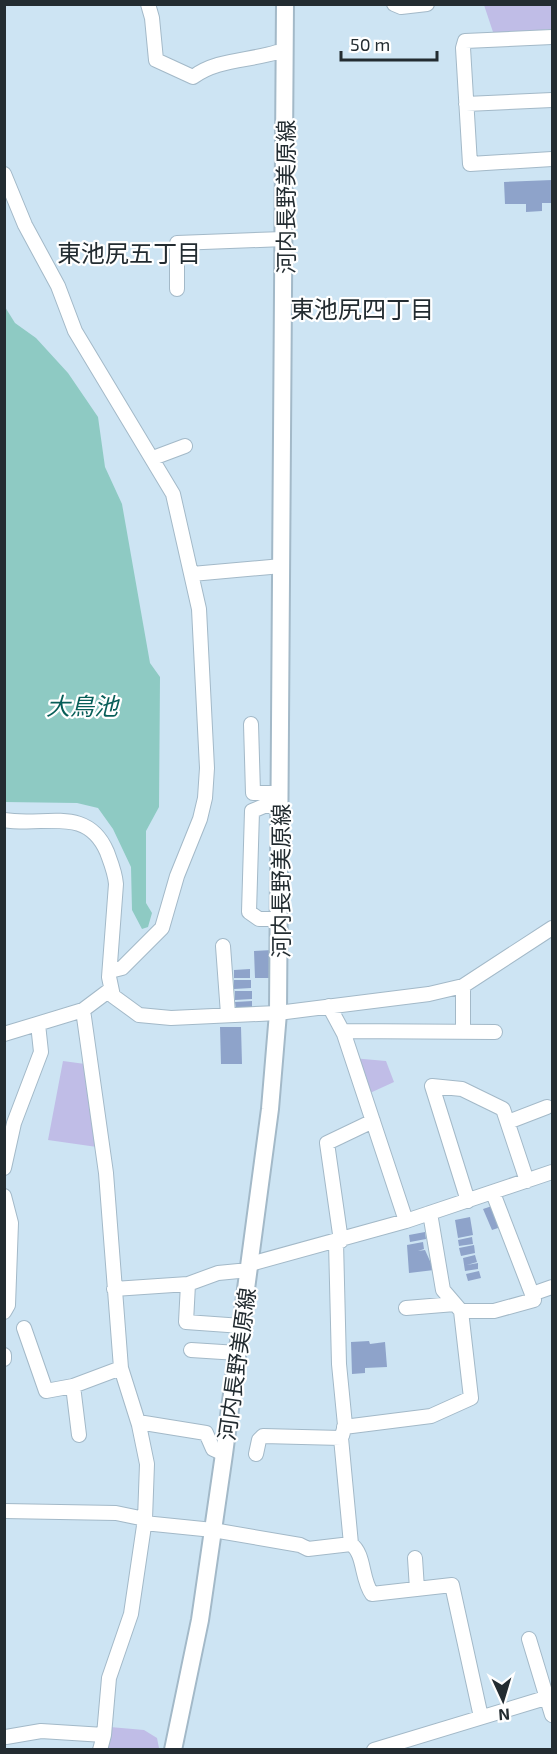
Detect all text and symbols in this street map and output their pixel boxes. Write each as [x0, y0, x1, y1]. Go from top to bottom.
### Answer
scale bar [341, 24, 437, 62]
text: 50 m [350, 33, 390, 55]
street label: 河内長野美原線 [272, 120, 298, 274]
district label: 東池尻五丁目 [57, 238, 201, 267]
district label: 東池尻四丁目 [290, 294, 434, 323]
water label: 大鳥池 [46, 691, 120, 720]
street label: 河内長野美原線 [267, 804, 293, 958]
street label: 河内長野美原線 [212, 1286, 260, 1442]
north arrow [473, 1670, 533, 1730]
text: N [498, 1706, 511, 1725]

